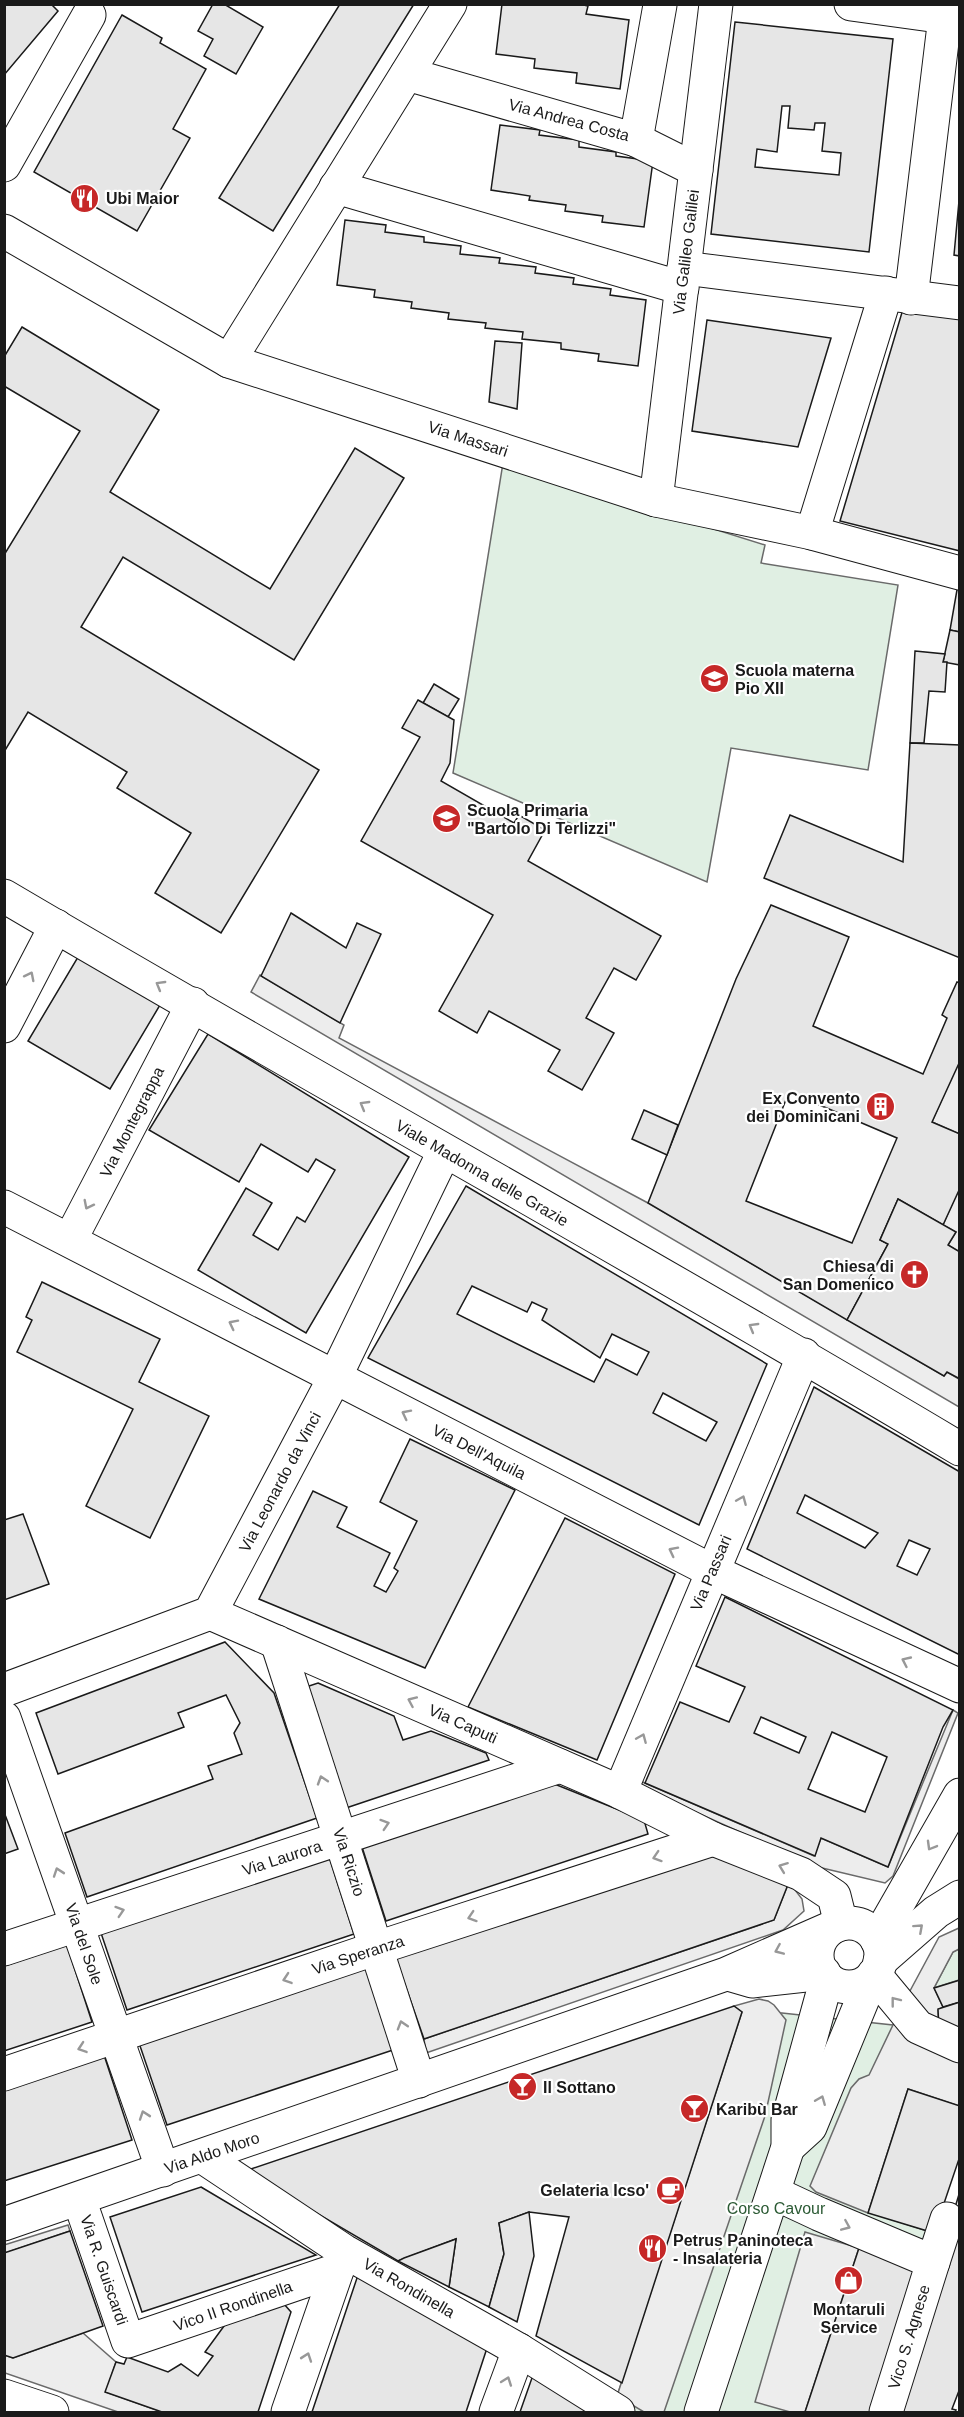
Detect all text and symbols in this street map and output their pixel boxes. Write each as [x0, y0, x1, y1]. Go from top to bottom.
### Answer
street label: Via Andrea Costa [507, 96, 631, 144]
restaurant icon: Ubi Maior [69, 182, 101, 214]
street label: Via Galileo Galilei [670, 188, 702, 316]
place label: Ubi Maior [106, 190, 179, 207]
street label: Via Massari [426, 418, 510, 460]
place label: Scuola materna Pio XII [735, 662, 854, 697]
school or university icon: Scuola materna Pio XII [698, 663, 730, 695]
place label: Scuola Primaria "Bartolo Di Terlizzi" [467, 802, 616, 837]
school or university icon: Scuola Primaria "Bartolo Di Terlizzi" [430, 803, 462, 835]
one-way arrow [23, 972, 34, 982]
one-way arrow [156, 981, 166, 992]
street label: Via Montegrappa [97, 1064, 167, 1180]
place label: Ex Convento dei Dominicani [746, 1090, 860, 1125]
building icon: Ex Convento dei Dominicani [865, 1091, 897, 1123]
one-way arrow [360, 1101, 371, 1112]
street label: Viale Madonna delle Grazie [393, 1117, 571, 1229]
one-way arrow [84, 1199, 96, 1210]
place label: Chiesa di San Domenico [783, 1258, 894, 1293]
church icon: Chiesa di San Domenico [899, 1259, 931, 1291]
one-way arrow [228, 1320, 239, 1332]
one-way arrow [748, 1323, 759, 1334]
street label: Via Leonardo da Vinci [236, 1409, 324, 1555]
one-way arrow [402, 1410, 413, 1421]
street label: Via Dell'Aquila [430, 1421, 529, 1483]
one-way arrow [735, 1495, 747, 1506]
street label: Via Passari [687, 1533, 735, 1613]
one-way arrow [668, 1547, 679, 1559]
one-way arrow [902, 1657, 913, 1669]
one-way arrow [407, 1696, 418, 1708]
street label: Via Caputi [426, 1701, 500, 1747]
one-way arrow [635, 1733, 647, 1744]
one-way arrow [317, 1775, 330, 1786]
one-way arrow [379, 1818, 390, 1831]
street label: Via Riczio [330, 1826, 368, 1898]
street label: Via Laurora [240, 1837, 324, 1879]
one-way arrow [926, 1840, 938, 1850]
one-way arrow [652, 1850, 663, 1862]
one-way arrow [778, 1862, 789, 1874]
one-way arrow [53, 1867, 66, 1877]
street label: Via del Sole [62, 1901, 106, 1987]
one-way arrow [114, 1906, 125, 1919]
one-way arrow [467, 1910, 478, 1923]
one-way arrow [912, 1924, 922, 1935]
street label: Via Speranza [310, 1932, 406, 1978]
one-way arrow [775, 1943, 786, 1955]
one-way arrow [282, 1971, 293, 1984]
one-way arrow [892, 1997, 903, 2008]
one-way arrow [397, 2020, 409, 2031]
one-way arrow [77, 2040, 88, 2053]
bar icon: Il Sottano [506, 2071, 538, 2103]
place label: Il Sottano [543, 2079, 616, 2096]
bar icon: Karibù Bar [679, 2093, 711, 2125]
one-way arrow [814, 2095, 826, 2106]
place label: Karibù Bar [716, 2101, 798, 2118]
one-way arrow [138, 2110, 151, 2121]
street label: Via Aldo Moro [162, 2129, 262, 2177]
cafe icon: Gelateria Icso' [654, 2174, 686, 2206]
place label: Gelateria Icso' [540, 2182, 649, 2199]
park label: Corso Cavour [727, 2200, 826, 2217]
street label: Via R. Guiscardi [77, 2213, 131, 2327]
one-way arrow [840, 2219, 851, 2231]
place label: Petrus Paninoteca - Insalateria [673, 2232, 813, 2267]
restaurant icon: Petrus Paninoteca - Insalateria [636, 2233, 668, 2265]
street label: Via Rondinella [360, 2255, 458, 2321]
shop icon: Montaruli Service [833, 2265, 865, 2297]
street label: Vico II Rondinella [171, 2278, 295, 2334]
street label: Vico S. Agnese [885, 2283, 933, 2391]
place label: Montaruli Service [813, 2301, 885, 2336]
one-way arrow [300, 2352, 313, 2363]
one-way arrow [500, 2376, 513, 2387]

